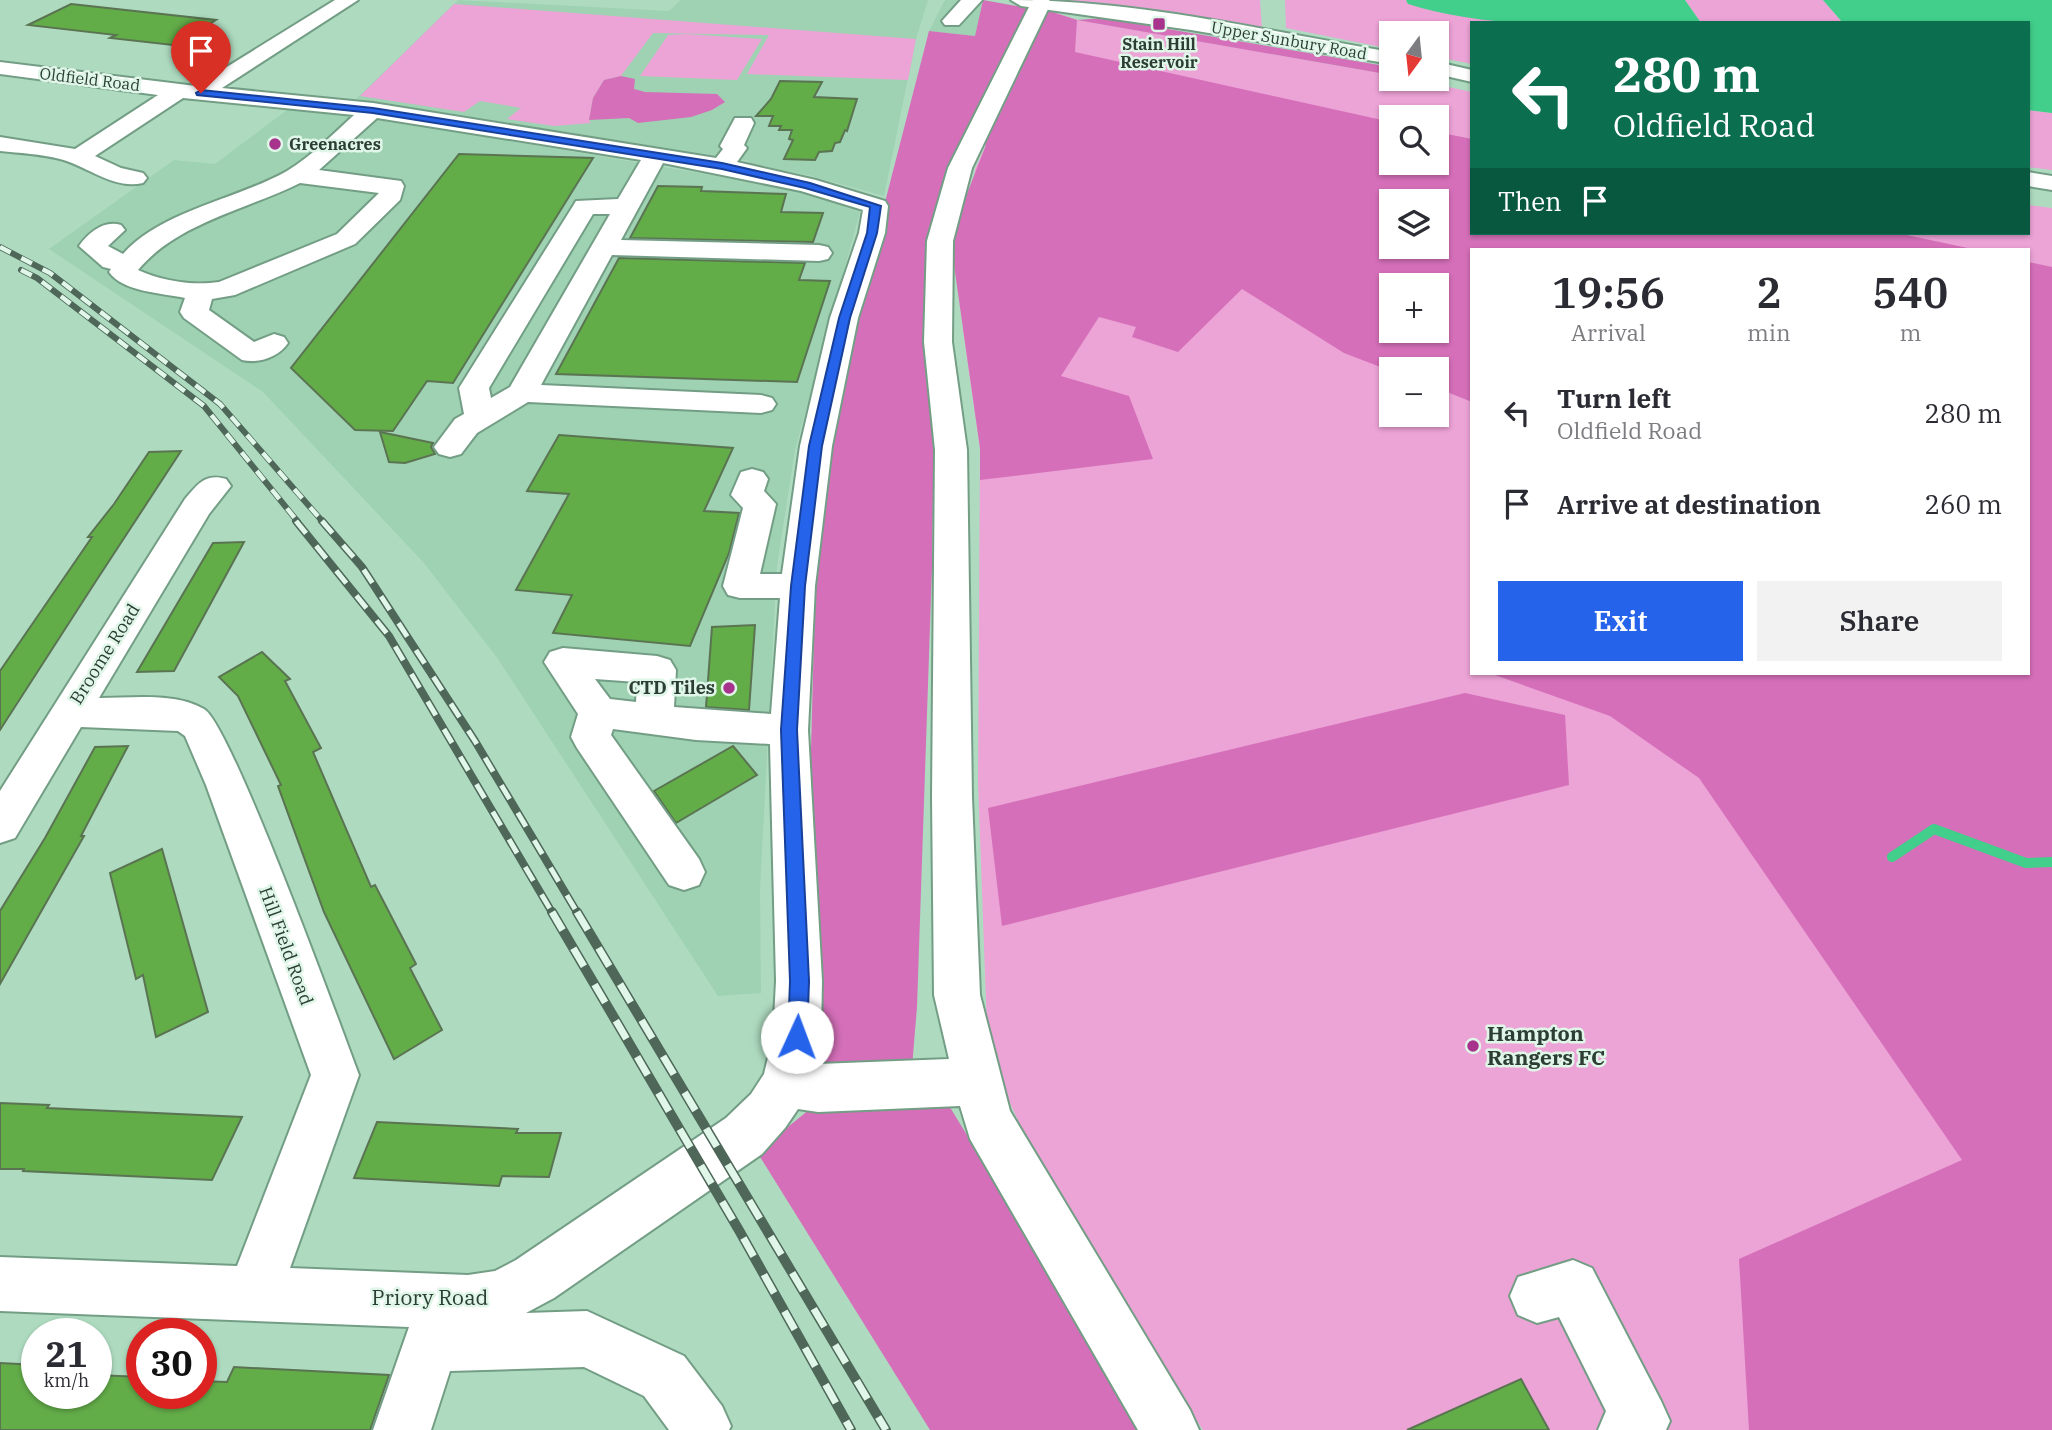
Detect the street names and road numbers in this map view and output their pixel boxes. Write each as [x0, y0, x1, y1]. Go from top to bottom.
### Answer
street label: Upper Sunbury Road [1210, 16, 1369, 64]
street label: Oldfield Road [39, 63, 142, 95]
street label: Broome Road [65, 599, 145, 708]
street label: Hill Field Road [254, 883, 319, 1008]
street label: Priory Road [372, 1283, 489, 1311]

